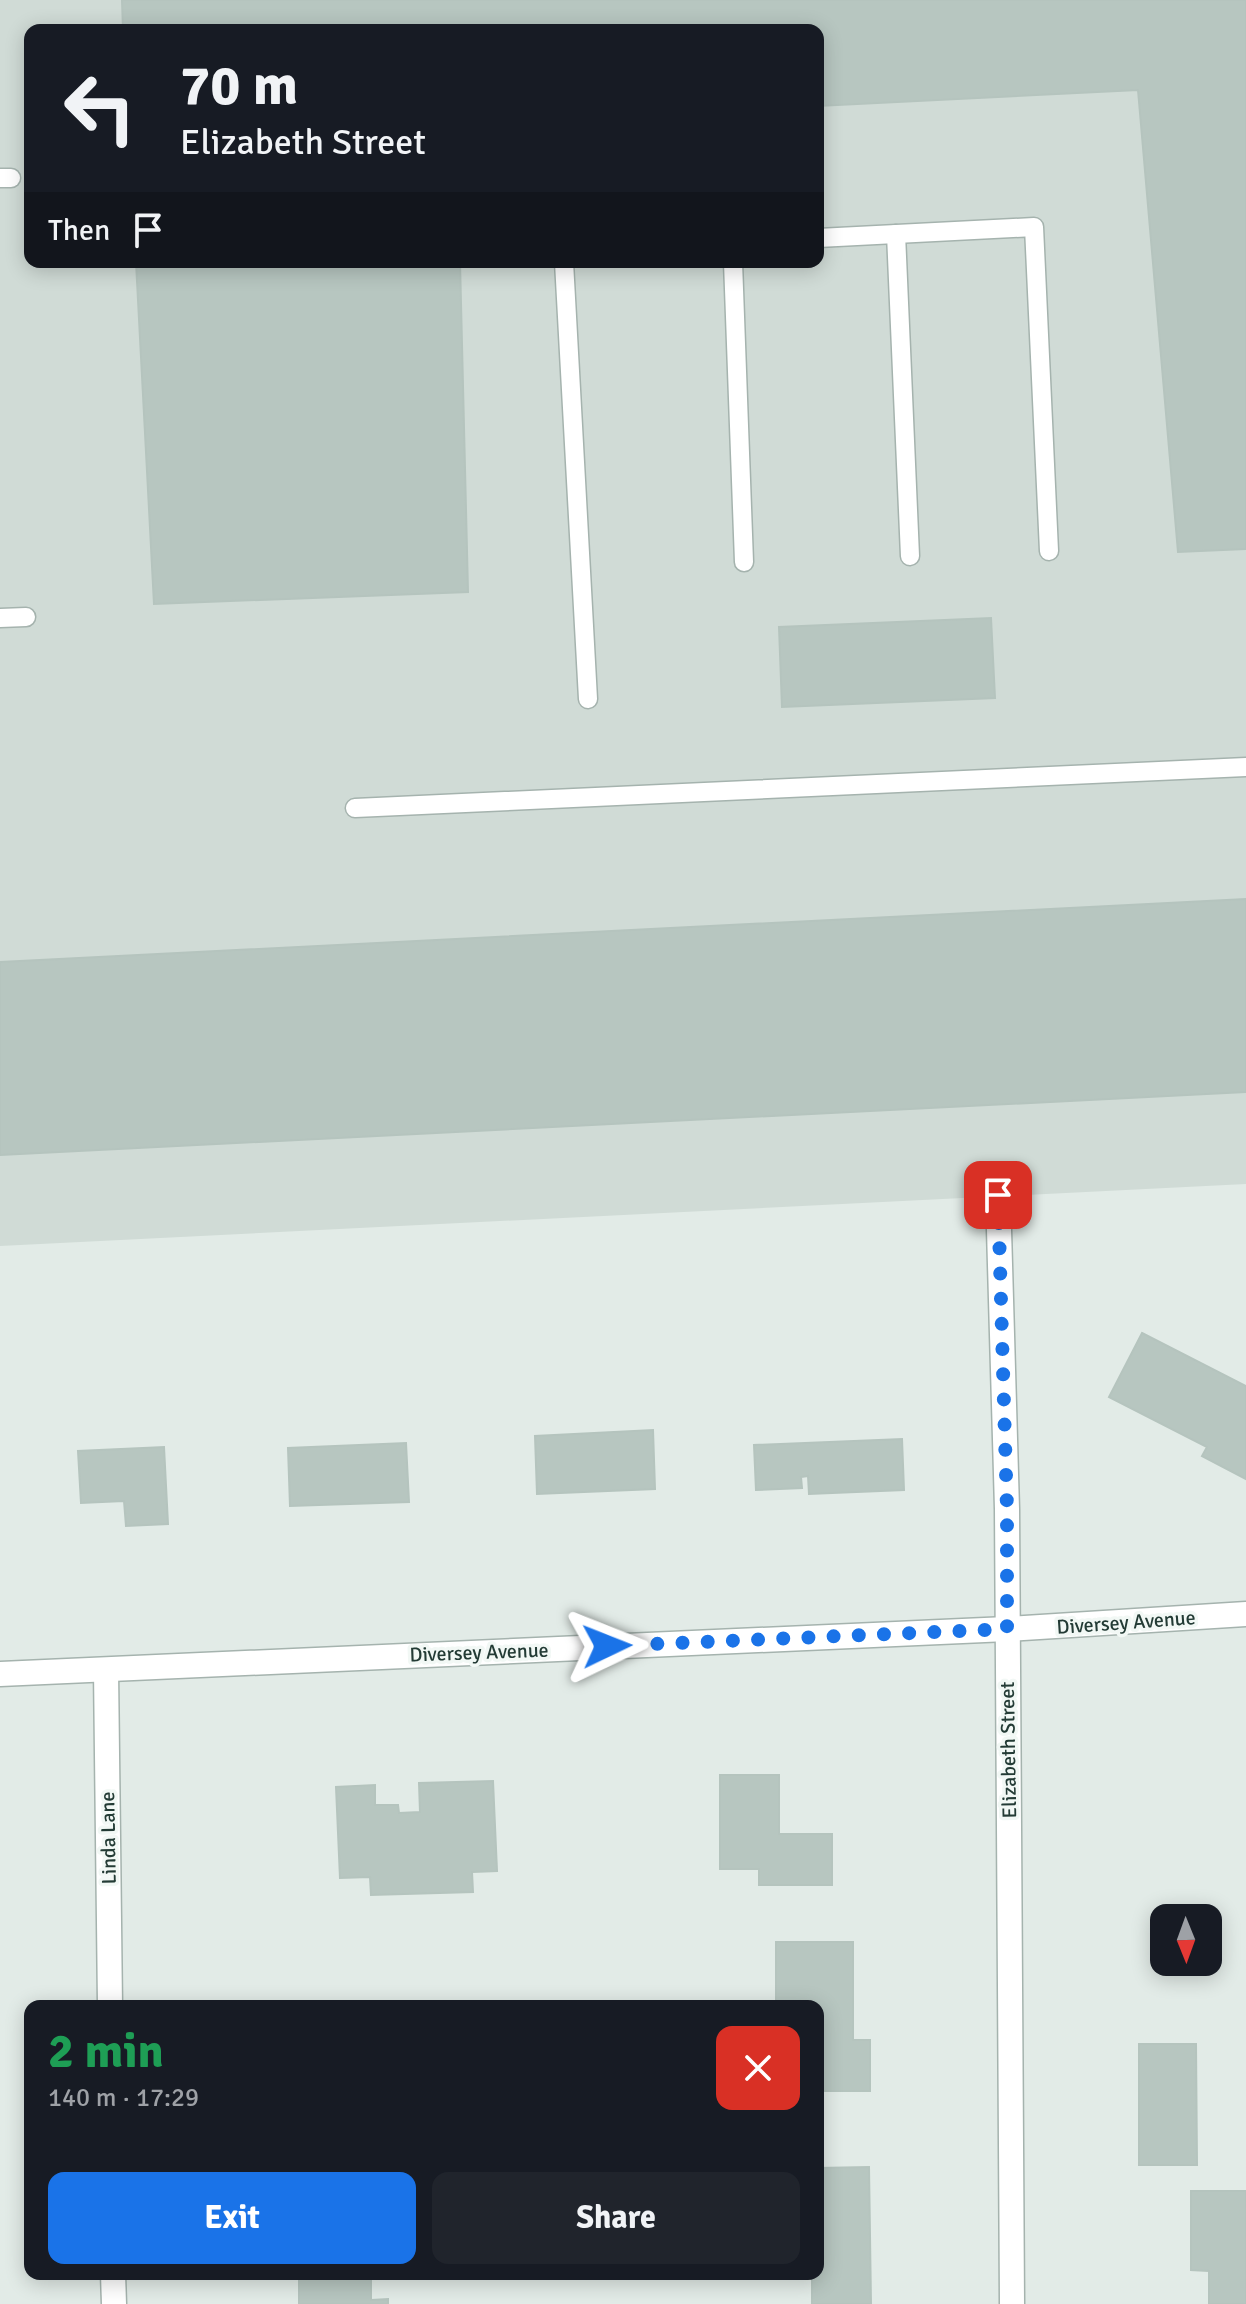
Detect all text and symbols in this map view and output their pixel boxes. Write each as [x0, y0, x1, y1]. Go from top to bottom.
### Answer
text: 70 m [180, 51, 298, 120]
icon: left [48, 56, 152, 160]
text: Elizabeth Street [180, 120, 426, 165]
icon: arrive [126, 208, 170, 252]
text: Then [48, 212, 110, 249]
pin [964, 1161, 1032, 1229]
icon: arrive [976, 1173, 1020, 1217]
position arrow [565, 1604, 649, 1688]
street label: Diversey Avenue [1056, 1605, 1196, 1640]
street label: Diversey Avenue [409, 1638, 549, 1667]
street label: Elizabeth Street [995, 1682, 1022, 1818]
street label: Linda Lane [95, 1791, 122, 1885]
north arrow [1150, 1904, 1222, 1976]
map controls [1150, 1904, 1222, 1976]
text: 2 min [48, 2022, 164, 2081]
button: close [716, 2026, 800, 2110]
text: 140 m · 17:29 [48, 2082, 199, 2114]
button: Exit [48, 2172, 416, 2264]
button: Share [432, 2172, 800, 2264]

